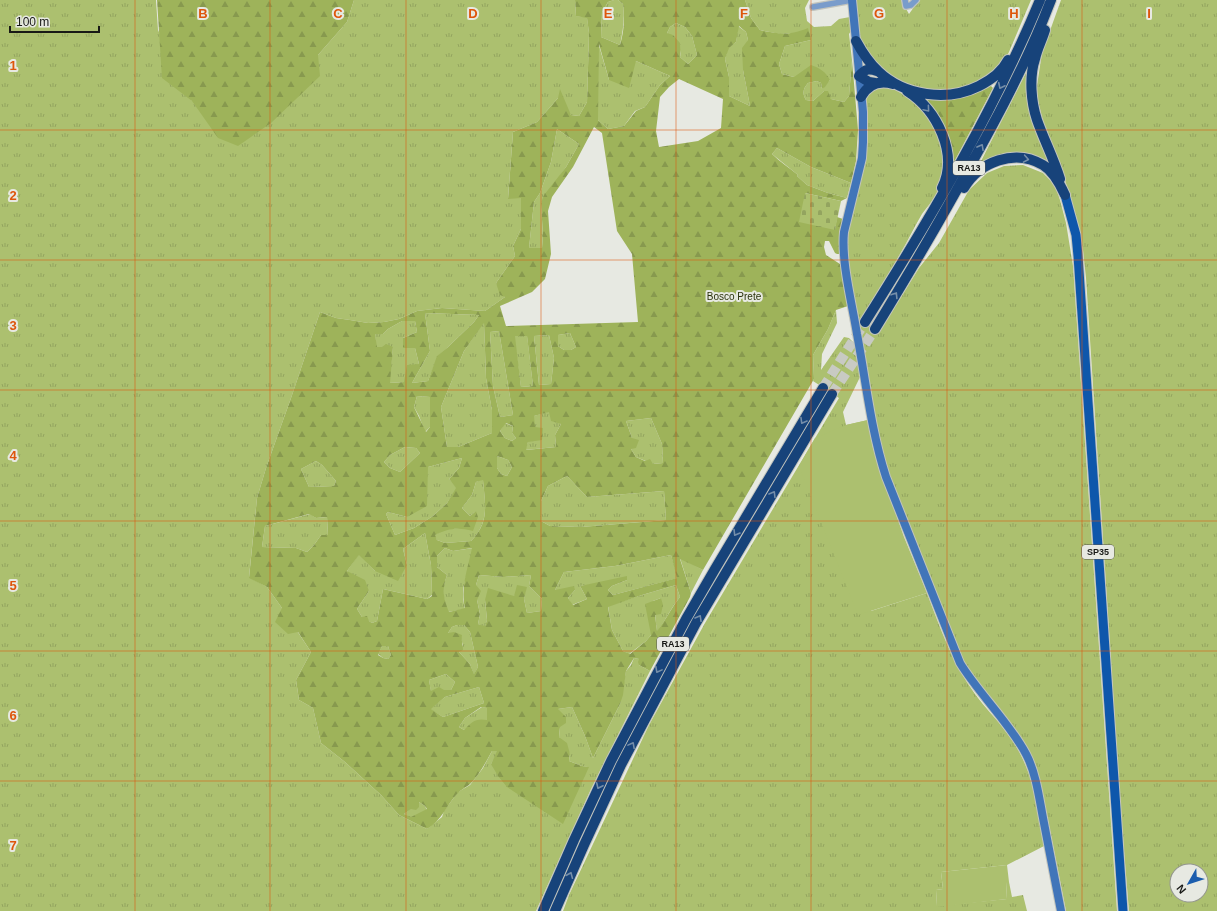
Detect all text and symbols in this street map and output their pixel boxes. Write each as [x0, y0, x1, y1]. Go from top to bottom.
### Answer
text: B [198, 6, 208, 21]
text: C [333, 6, 343, 21]
text: D [468, 6, 478, 21]
text: E [604, 6, 613, 21]
text: F [740, 6, 748, 21]
text: G [874, 6, 884, 21]
text: H [1009, 6, 1019, 21]
text: I [1147, 6, 1151, 21]
scale bar [10, 8, 99, 34]
text: 100 m [16, 15, 49, 29]
text: 1 [9, 58, 17, 73]
one-way arrow [998, 82, 1006, 90]
one-way arrow [922, 104, 929, 112]
one-way arrow [977, 143, 984, 151]
one-way arrow [1023, 154, 1029, 163]
road number: RA13 [953, 161, 985, 175]
text: 2 [9, 188, 17, 203]
park label: Bosco Prete [707, 291, 762, 302]
one-way arrow [891, 292, 898, 299]
text: 3 [9, 318, 17, 333]
one-way arrow [800, 417, 807, 424]
text: 4 [9, 448, 17, 463]
one-way arrow [768, 491, 775, 498]
one-way arrow [734, 529, 741, 536]
road number: SP35 [1082, 545, 1114, 559]
text: 5 [9, 578, 17, 593]
one-way arrow [694, 615, 702, 622]
road number: RA13 [657, 637, 689, 651]
one-way arrow [656, 666, 663, 674]
text: 6 [9, 708, 17, 723]
one-way arrow [627, 742, 634, 749]
one-way arrow [596, 782, 604, 790]
text: 7 [9, 838, 17, 853]
north arrow [1169, 863, 1209, 903]
one-way arrow [566, 872, 574, 879]
text: N [1174, 882, 1188, 896]

